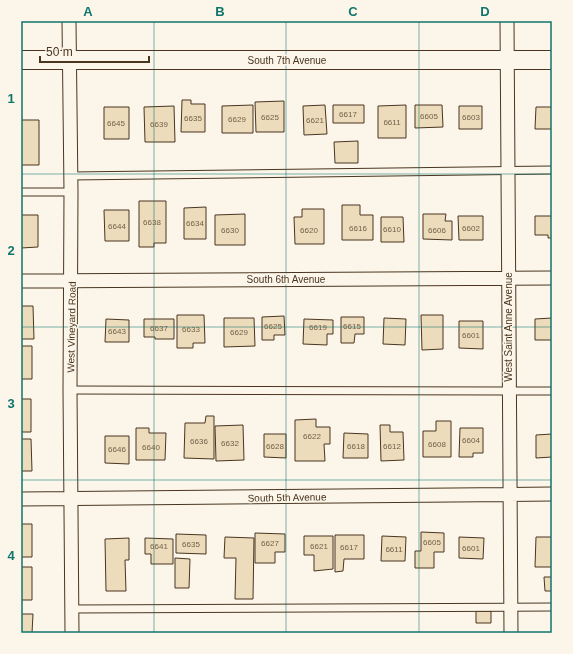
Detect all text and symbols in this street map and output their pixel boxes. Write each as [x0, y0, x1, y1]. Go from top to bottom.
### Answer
text: A [83, 4, 93, 19]
text: B [215, 4, 225, 19]
text: C [348, 4, 358, 19]
text: D [480, 4, 490, 19]
scale bar [40, 38, 149, 64]
text: 50 m [46, 45, 73, 59]
street label: South 7th Avenue [248, 55, 327, 66]
text: 1 [7, 91, 15, 106]
house number: 6617 [339, 110, 357, 119]
house number: 6605 [420, 112, 438, 121]
house number: 6625 [261, 113, 279, 122]
house number: 6603 [462, 113, 480, 122]
house number: 6635 [184, 114, 202, 123]
house number: 6629 [228, 115, 246, 124]
house number: 6621 [306, 116, 324, 125]
house number: 6611 [383, 118, 401, 127]
house number: 6645 [107, 119, 125, 128]
house number: 6639 [150, 120, 168, 129]
house number: 6638 [143, 218, 161, 227]
house number: 6634 [186, 219, 204, 228]
house number: 6644 [108, 222, 126, 231]
house number: 6616 [349, 224, 367, 233]
house number: 6602 [462, 224, 480, 233]
house number: 6610 [383, 225, 401, 234]
house number: 6630 [221, 226, 239, 235]
house number: 6620 [300, 226, 318, 235]
house number: 6606 [428, 226, 446, 235]
text: 2 [7, 243, 15, 258]
street label: West Saint Anne Avenue [503, 272, 514, 382]
street label: South 6th Avenue [247, 274, 326, 285]
street label: West Vineyard Road [65, 281, 78, 373]
house number: 6625 [264, 322, 282, 331]
house number: 6615 [343, 322, 361, 331]
house number: 6619 [309, 323, 327, 332]
house number: 6637 [150, 324, 168, 333]
house number: 6633 [182, 325, 200, 334]
house number: 6643 [108, 327, 126, 336]
house number: 6629 [230, 328, 248, 337]
house number: 6601 [462, 331, 480, 340]
text: 3 [7, 396, 15, 411]
house number: 6622 [303, 432, 321, 441]
house number: 6604 [462, 436, 480, 445]
house number: 6636 [190, 437, 208, 446]
house number: 6632 [221, 439, 239, 448]
house number: 6608 [428, 440, 446, 449]
house number: 6628 [266, 442, 284, 451]
house number: 6618 [347, 442, 365, 451]
house number: 6612 [383, 442, 401, 451]
house number: 6640 [142, 443, 160, 452]
house number: 6646 [108, 445, 126, 454]
street label: South 5th Avenue [248, 491, 327, 504]
house number: 6605 [423, 538, 441, 547]
house number: 6627 [261, 539, 279, 548]
house number: 6635 [182, 540, 200, 549]
house number: 6641 [150, 542, 168, 551]
house number: 6621 [310, 542, 328, 551]
house number: 6617 [340, 543, 358, 552]
house number: 6601 [462, 544, 480, 553]
house number: 6611 [385, 545, 403, 554]
text: 4 [7, 548, 15, 563]

